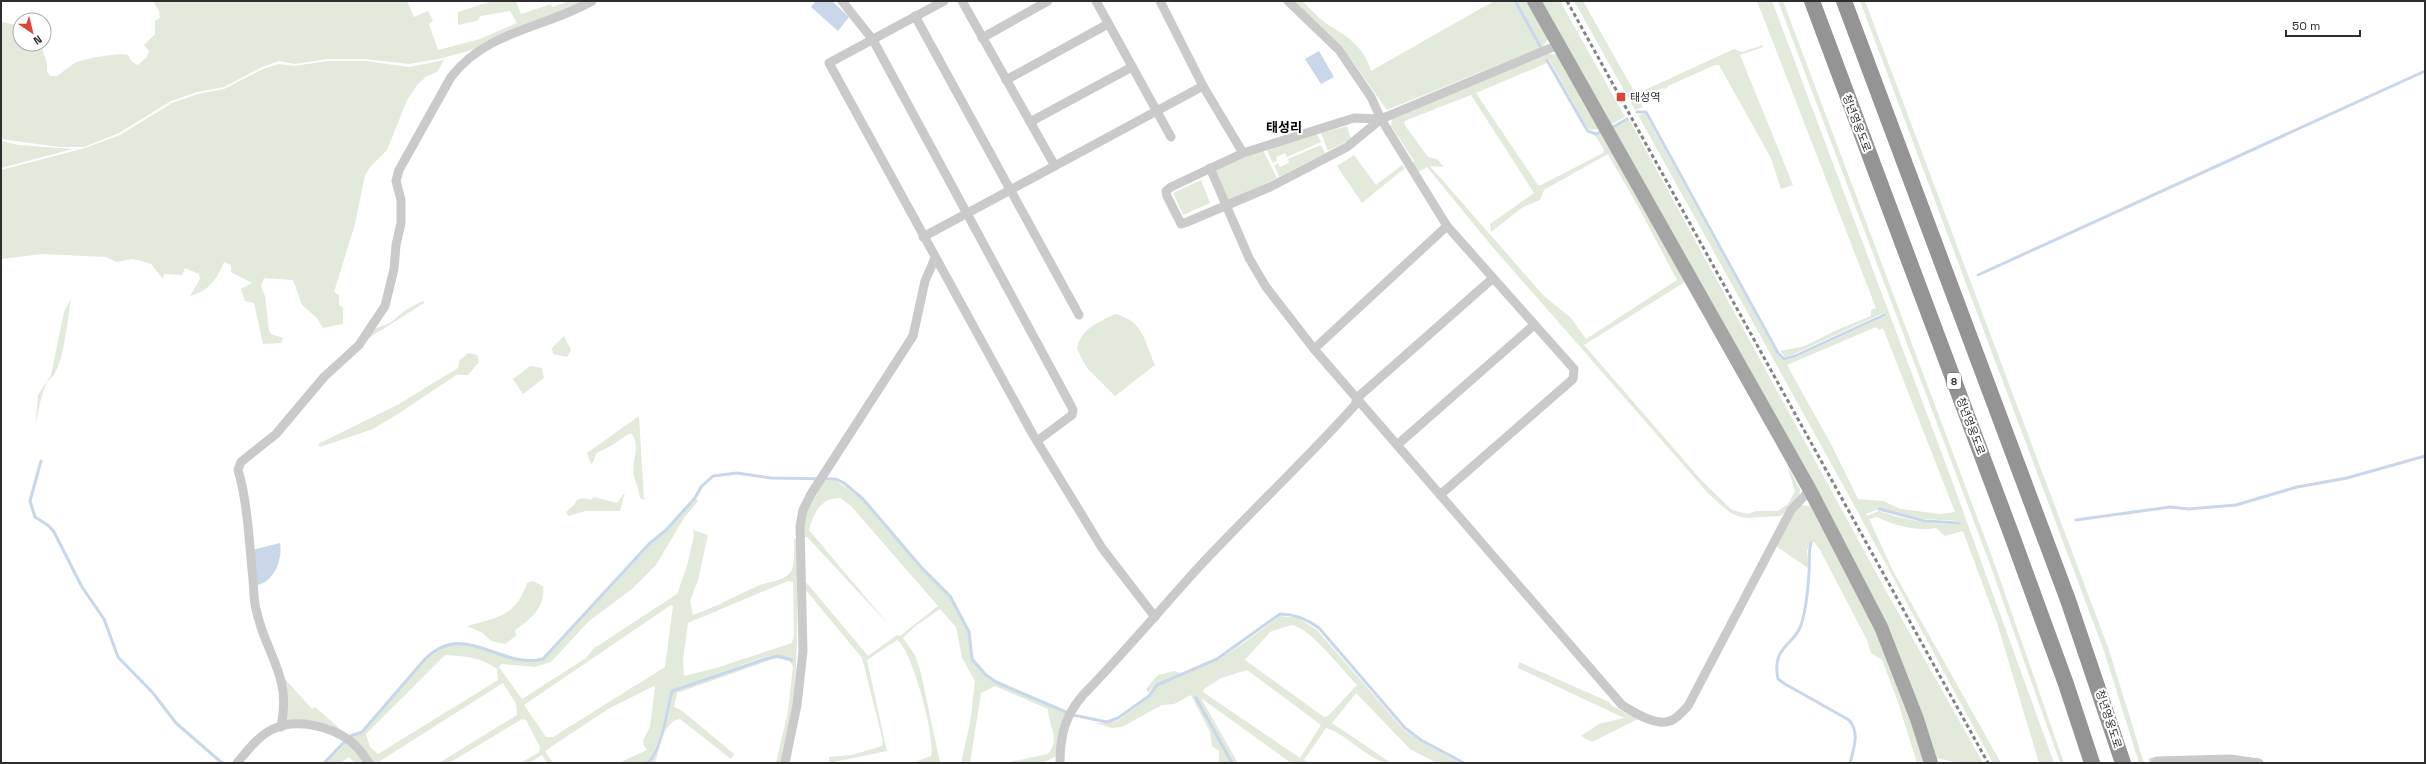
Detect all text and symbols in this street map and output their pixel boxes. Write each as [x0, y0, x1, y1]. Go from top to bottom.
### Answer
north arrow [12, 12, 52, 52]
scale bar [2286, 12, 2360, 38]
text: 50 m [2292, 18, 2320, 34]
text: N [31, 32, 45, 48]
place label: 태성역 [1630, 90, 1660, 104]
marker: 태성역 [1615, 91, 1627, 103]
street label: 청년영웅도로 [1840, 92, 1874, 154]
district label: 태성리 [1266, 119, 1302, 136]
road number: 8 [1947, 373, 1961, 389]
street label: 청년영웅도로 [1954, 395, 1988, 457]
street label: 청년영웅도로 [2093, 688, 2125, 750]

